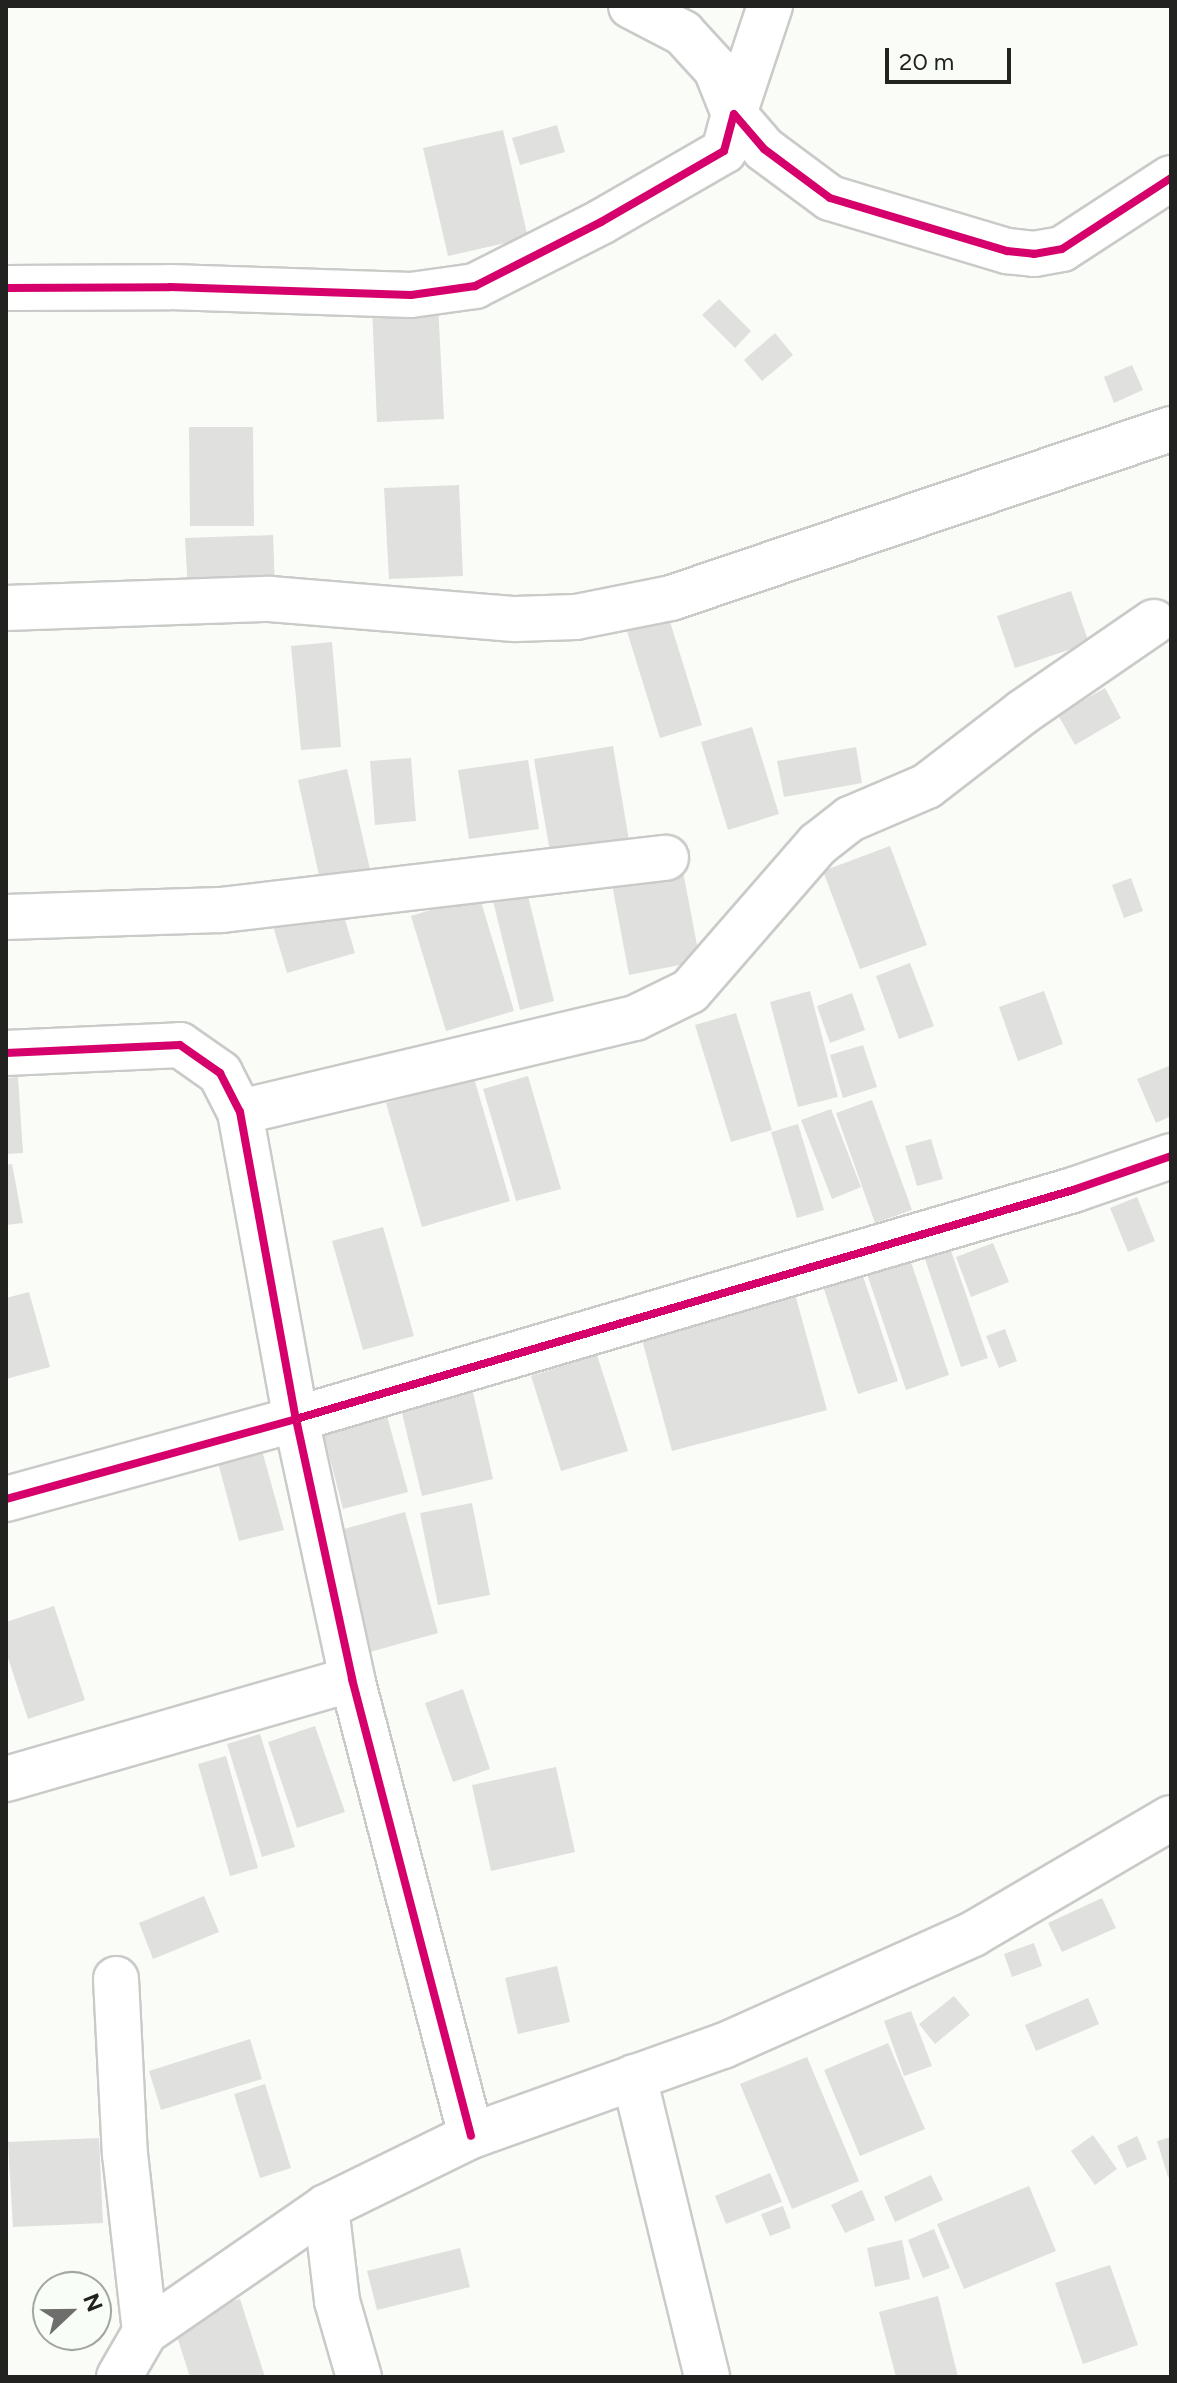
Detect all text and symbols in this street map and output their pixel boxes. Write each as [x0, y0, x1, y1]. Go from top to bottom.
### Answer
scale bar [889, 32, 1015, 82]
text: 20 m [899, 47, 954, 76]
north arrow [32, 2271, 112, 2351]
text: N [77, 2290, 109, 2316]

